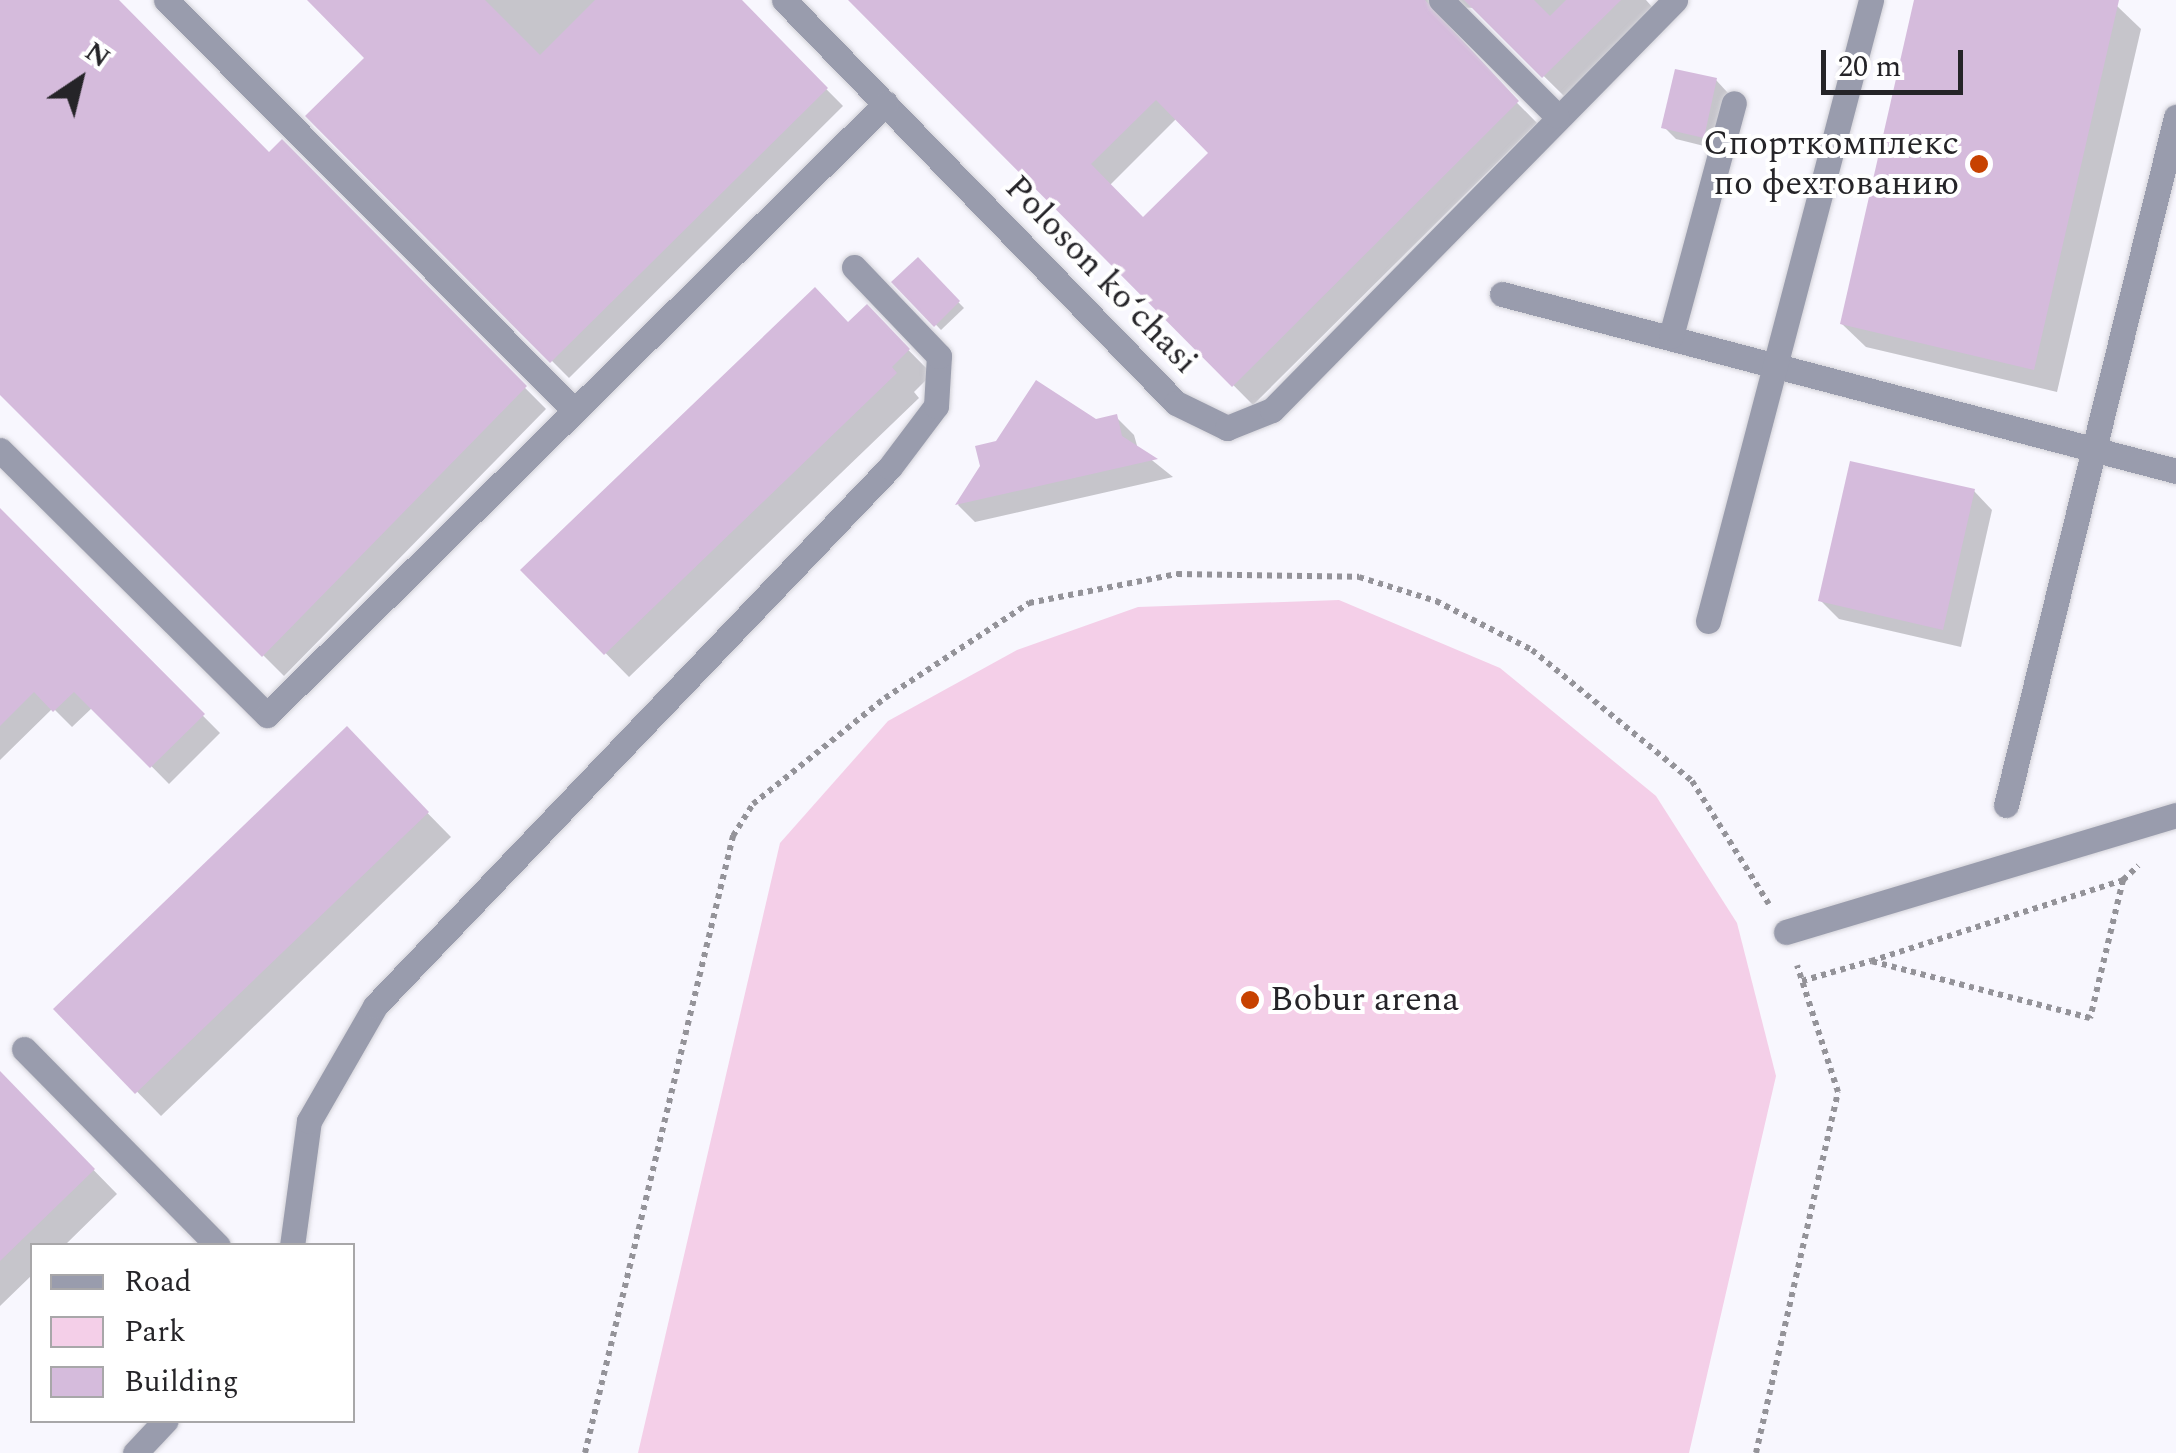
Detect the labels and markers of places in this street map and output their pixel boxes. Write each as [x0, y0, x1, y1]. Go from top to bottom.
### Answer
place label: Спорткомплекс по фехтованию [1703, 123, 1959, 205]
marker: Спорткомплекс по фехтованию [1968, 153, 1990, 175]
place label: Bobur arena [1270, 979, 1459, 1021]
marker: Bobur arena [1239, 989, 1261, 1011]

